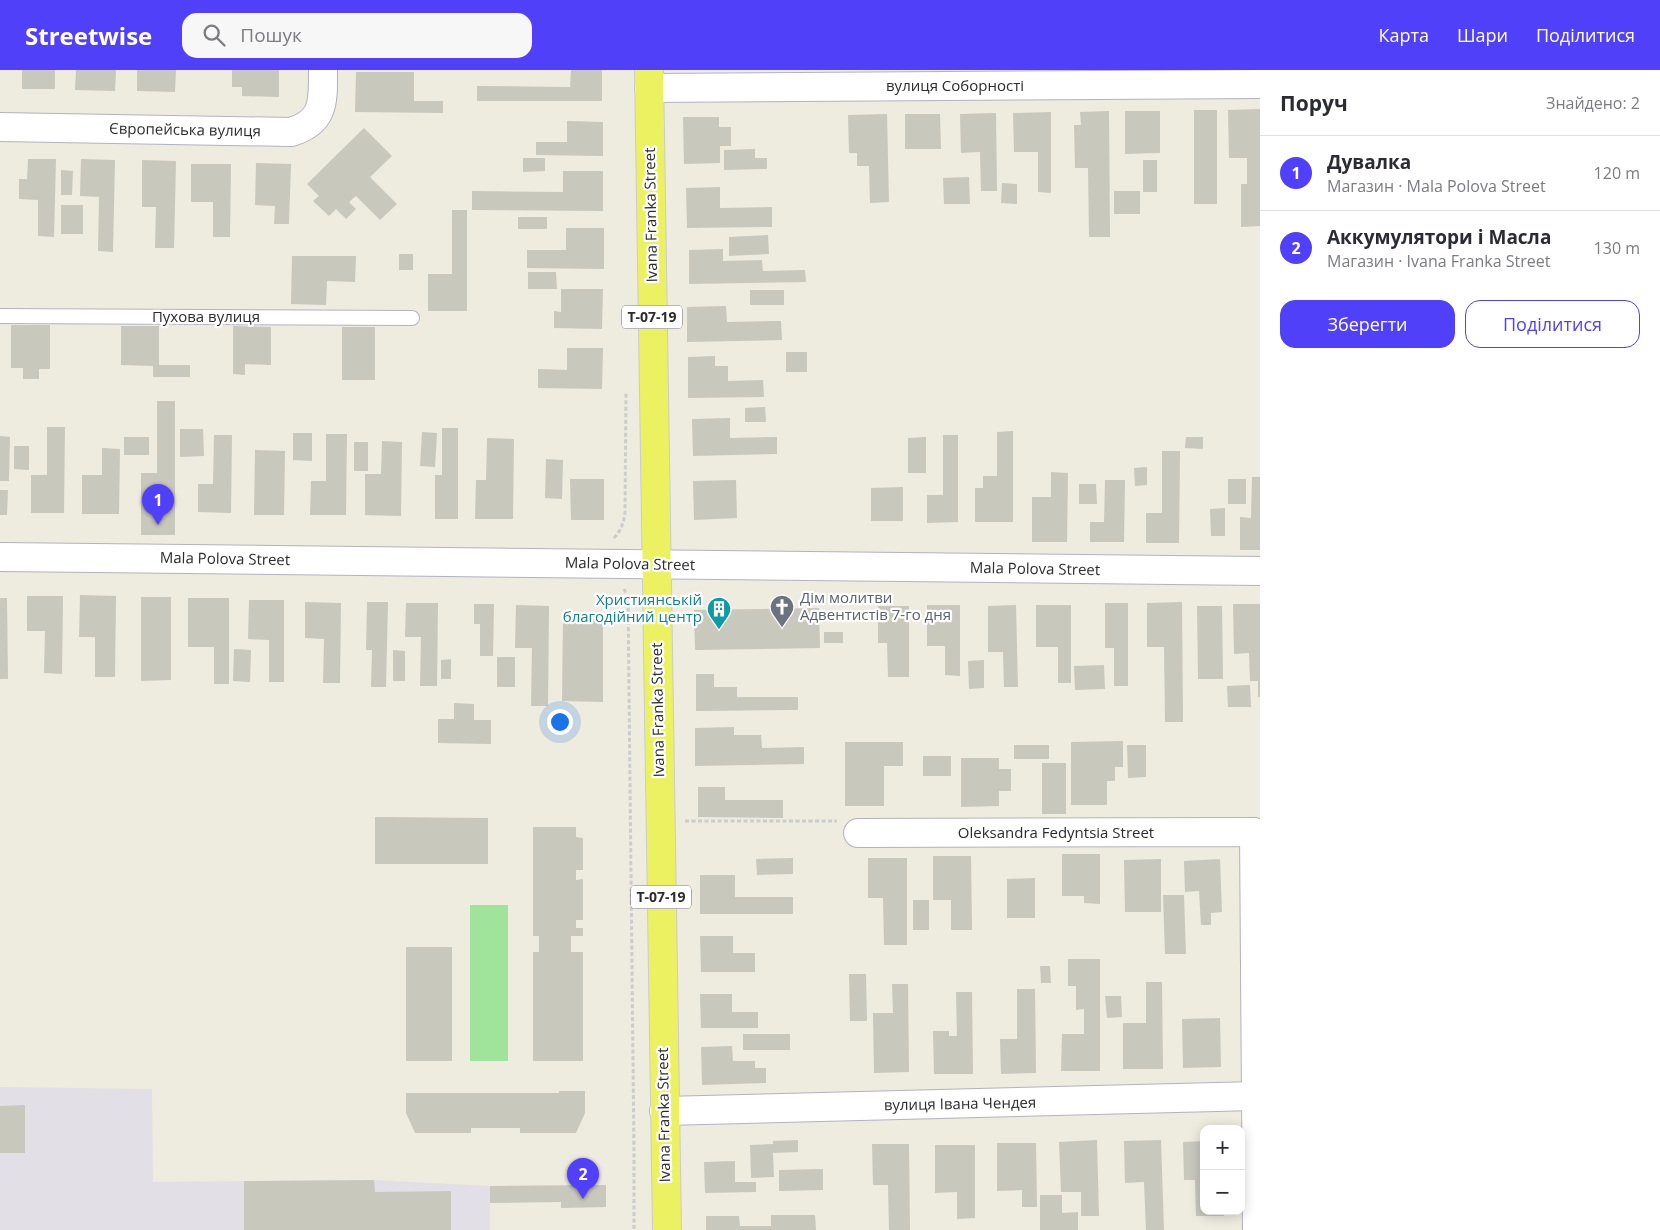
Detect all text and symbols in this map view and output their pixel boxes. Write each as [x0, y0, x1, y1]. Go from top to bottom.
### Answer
search box [182, 13, 532, 58]
text: Streetwise [25, 19, 152, 52]
icon: search [200, 21, 228, 49]
text: Пошук [240, 22, 302, 48]
text: Карта [1378, 23, 1429, 47]
text: Шари [1457, 23, 1508, 47]
text: Поділитися [1536, 23, 1635, 47]
street label: вулиця Соборності [886, 75, 1024, 95]
text: Поруч [1280, 89, 1348, 117]
text: Знайдено: 2 [1546, 92, 1640, 114]
street label: Європейська вулиця [109, 118, 261, 140]
street label: Ivana Franka Street [639, 147, 661, 283]
text: Дувалка [1327, 149, 1411, 175]
text: 1 [1291, 162, 1301, 184]
text: 120 m [1594, 162, 1640, 184]
text: Магазин · Mala Polova Street [1327, 175, 1546, 197]
text: Аккумулятори і Масла [1327, 224, 1551, 250]
text: 2 [1291, 237, 1301, 259]
text: 130 m [1594, 237, 1640, 259]
text: Магазин · Ivana Franka Street [1327, 250, 1550, 272]
button: Зберегти [1280, 300, 1455, 348]
button: Поділитися [1465, 300, 1640, 348]
street label: Пухова вулиця [152, 306, 260, 326]
road number: Т-07-19 [622, 306, 682, 328]
pin: 1 [142, 484, 174, 525]
street label: Mala Polova Street [160, 547, 290, 569]
street label: Mala Polova Street [565, 552, 695, 574]
street label: Mala Polova Street [970, 557, 1100, 579]
place label: Дім молитви Адвентистів 7-го дня [800, 587, 951, 624]
place label: Християнській благодійний центр [563, 589, 702, 626]
church icon: Дім молитви Адвентистів 7-го дня [769, 594, 795, 628]
building icon: Християнській благодійний центр [706, 596, 732, 630]
street label: Ivana Franka Street [646, 642, 668, 778]
your location [547, 709, 573, 735]
street label: Oleksandra Fedyntsia Street [958, 822, 1154, 842]
road number: Т-07-19 [631, 886, 691, 909]
street label: Ivana Franka Street [652, 1047, 674, 1183]
street label: вулиця Івана Чендея [884, 1092, 1036, 1114]
map controls [1200, 1125, 1245, 1215]
button: + [1200, 1125, 1245, 1170]
pin: 2 [567, 1158, 599, 1199]
button: − [1200, 1170, 1245, 1215]

